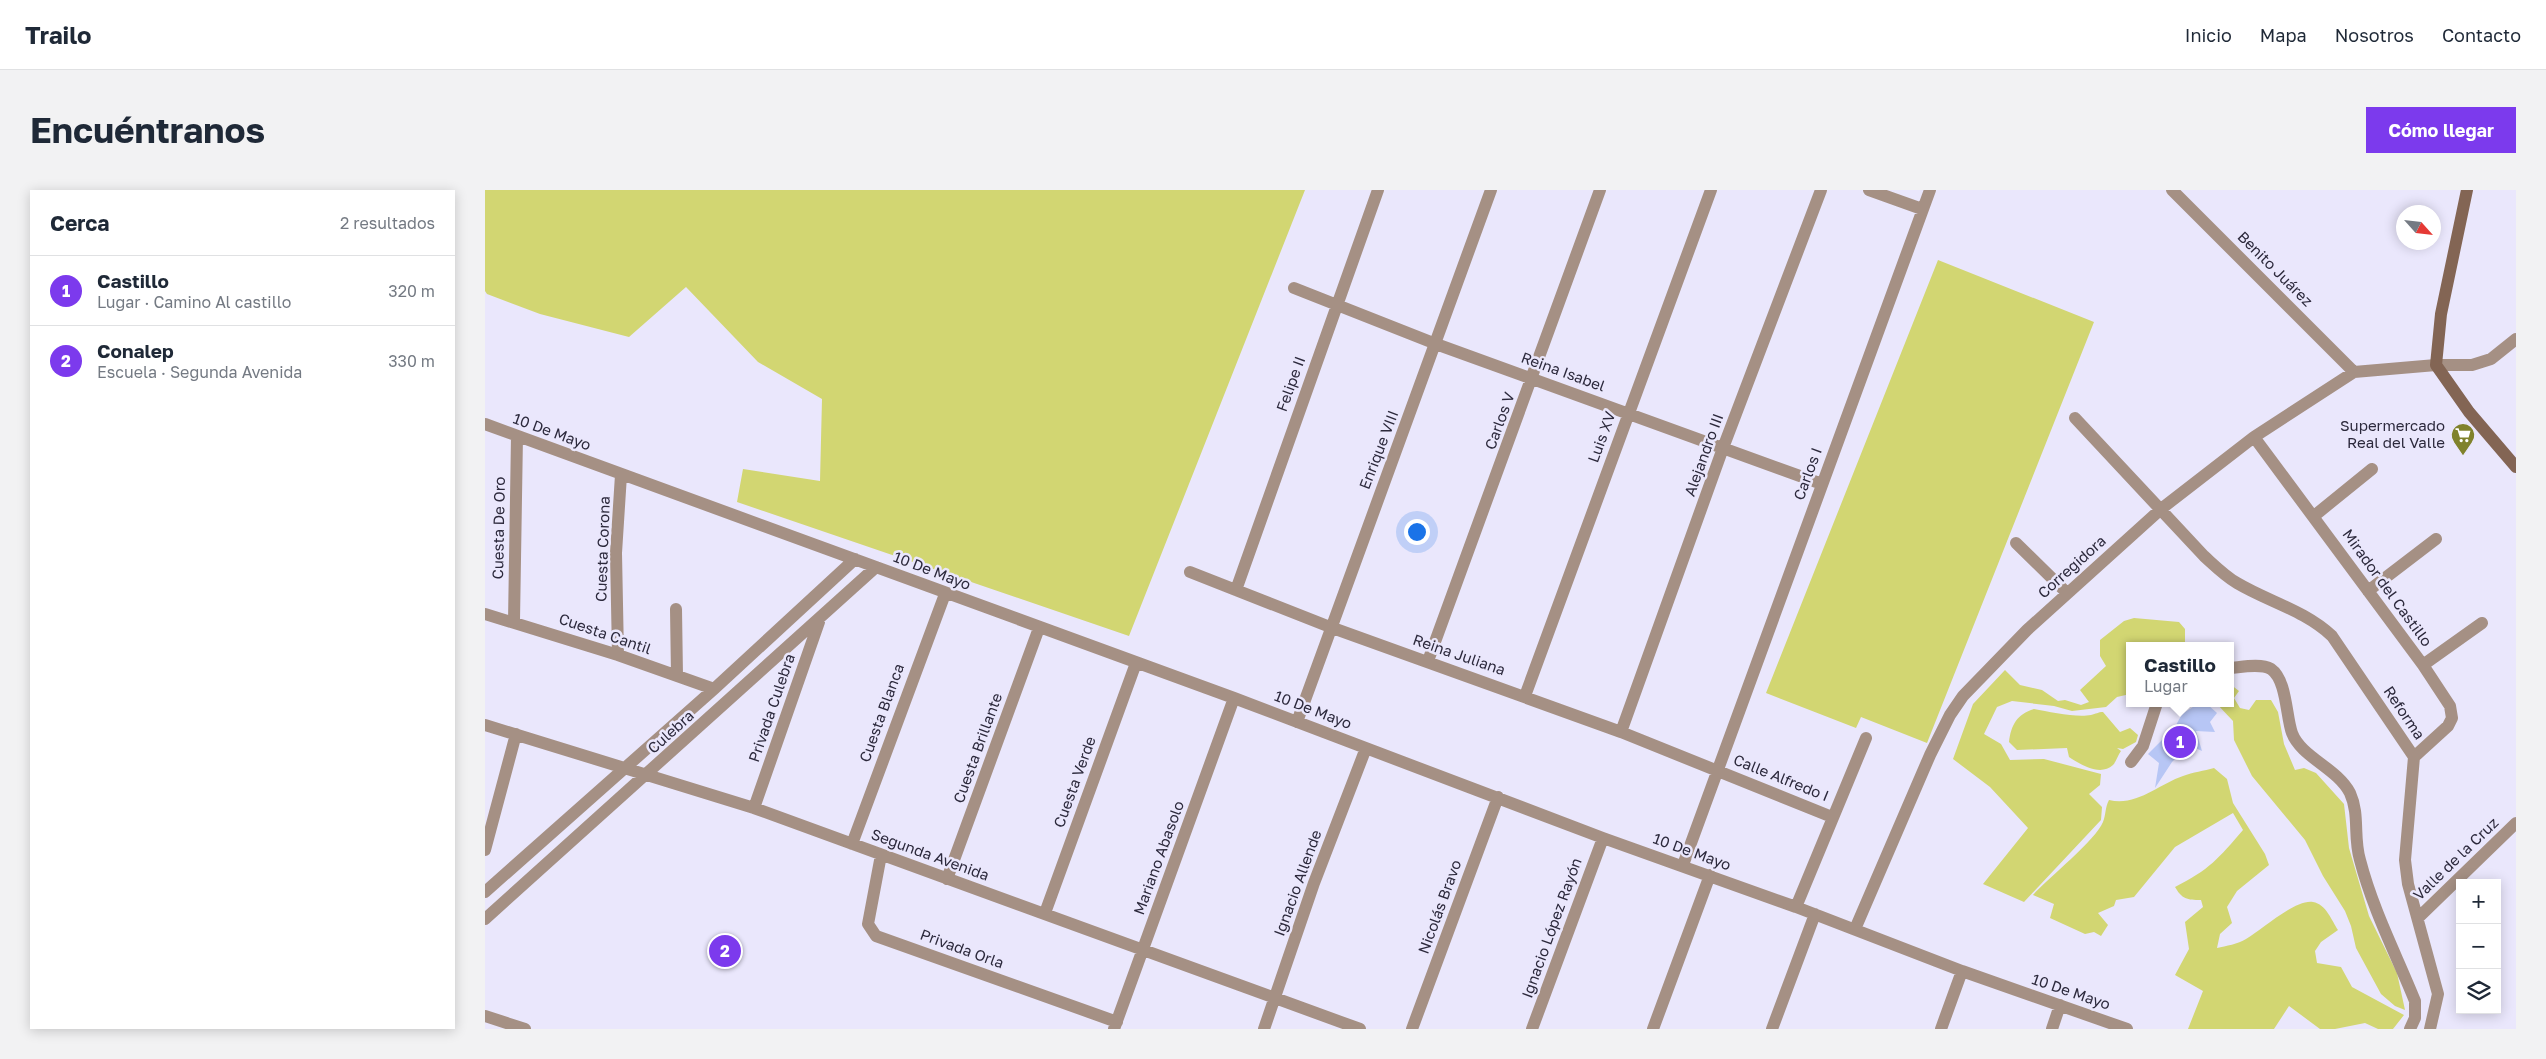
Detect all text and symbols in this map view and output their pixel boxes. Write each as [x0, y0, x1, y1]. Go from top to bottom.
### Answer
text: Trailo [25, 20, 91, 49]
text: Inicio [2185, 24, 2232, 46]
text: Mapa [2260, 24, 2307, 46]
text: Nosotros [2335, 24, 2414, 46]
text: Contacto [2442, 24, 2521, 46]
button: Cómo llegar [2366, 107, 2516, 153]
text: Encuéntranos [30, 109, 265, 151]
north arrow [2396, 205, 2441, 250]
text: Cerca [50, 210, 109, 236]
text: 2 resultados [340, 213, 435, 233]
street label: Benito Juárez [2234, 227, 2317, 310]
text: Castillo [97, 269, 169, 292]
text: 1 [62, 281, 70, 301]
text: 320 m [388, 281, 435, 301]
text: Lugar · Camino Al castillo [97, 292, 291, 312]
text: Conalep [97, 339, 174, 362]
street label: Reina Isabel [1519, 348, 1608, 395]
text: 2 [61, 351, 71, 371]
text: 330 m [388, 351, 435, 371]
street label: Felipe II [1272, 354, 1308, 414]
text: Escuela · Segunda Avenida [97, 362, 302, 382]
street label: Carlos V [1480, 389, 1518, 452]
street label: Enrique VIII [1355, 408, 1401, 492]
street label: 10 De Mayo [511, 409, 594, 453]
street label: Luis XV [1584, 409, 1619, 465]
street label: Alejandro III [1680, 411, 1726, 498]
place label: Supermercado Real del Valle [2340, 416, 2445, 451]
supermarket icon: Supermercado Real del Valle [2450, 422, 2476, 456]
street label: Carlos I [1789, 445, 1825, 502]
street label: Cuesta De Oro [488, 476, 508, 580]
street label: Cuesta Corona [591, 496, 613, 602]
your location [1404, 519, 1430, 545]
street label: Mirador del Castillo [2339, 525, 2436, 650]
street label: Corregidora [2034, 531, 2109, 601]
street label: 10 De Mayo [891, 547, 974, 593]
street label: Cuesta Cantil [557, 609, 654, 657]
street label: Reina Juliana [1411, 630, 1508, 678]
popup [2126, 642, 2234, 707]
street label: Privada Culebra [744, 651, 798, 764]
text: Castillo [2144, 653, 2216, 676]
street label: Cuesta Blanca [855, 661, 907, 764]
text: Lugar [2144, 676, 2188, 696]
street label: Reforma [2380, 682, 2429, 743]
street label: 10 De Mayo [1272, 686, 1355, 732]
street label: Cuesta Brillante [949, 690, 1005, 805]
street label: Culebra [643, 706, 697, 757]
pin: 1 [2164, 723, 2196, 761]
street label: Cuesta Verde [1049, 733, 1099, 830]
street label: Calle Alfredo I [1731, 750, 1832, 804]
street label: Mariano Abasolo [1129, 798, 1187, 917]
street label: Valle de la Cruz [2409, 813, 2502, 903]
street label: Segunda Avenida [869, 824, 992, 884]
street label: Ignacio Allende [1270, 827, 1325, 938]
street label: 10 De Mayo [1651, 829, 1734, 873]
street label: Ignacio López Rayón [1517, 855, 1585, 1000]
street label: Nicolás Bravo [1414, 857, 1464, 956]
map controls [2456, 879, 2501, 1014]
button: + [2456, 879, 2501, 924]
button: − [2456, 924, 2501, 969]
street label: Privada Orla [918, 925, 1007, 972]
pin: 2 [709, 932, 741, 970]
street label: 10 De Mayo [2030, 969, 2113, 1013]
button: layers [2456, 969, 2501, 1014]

